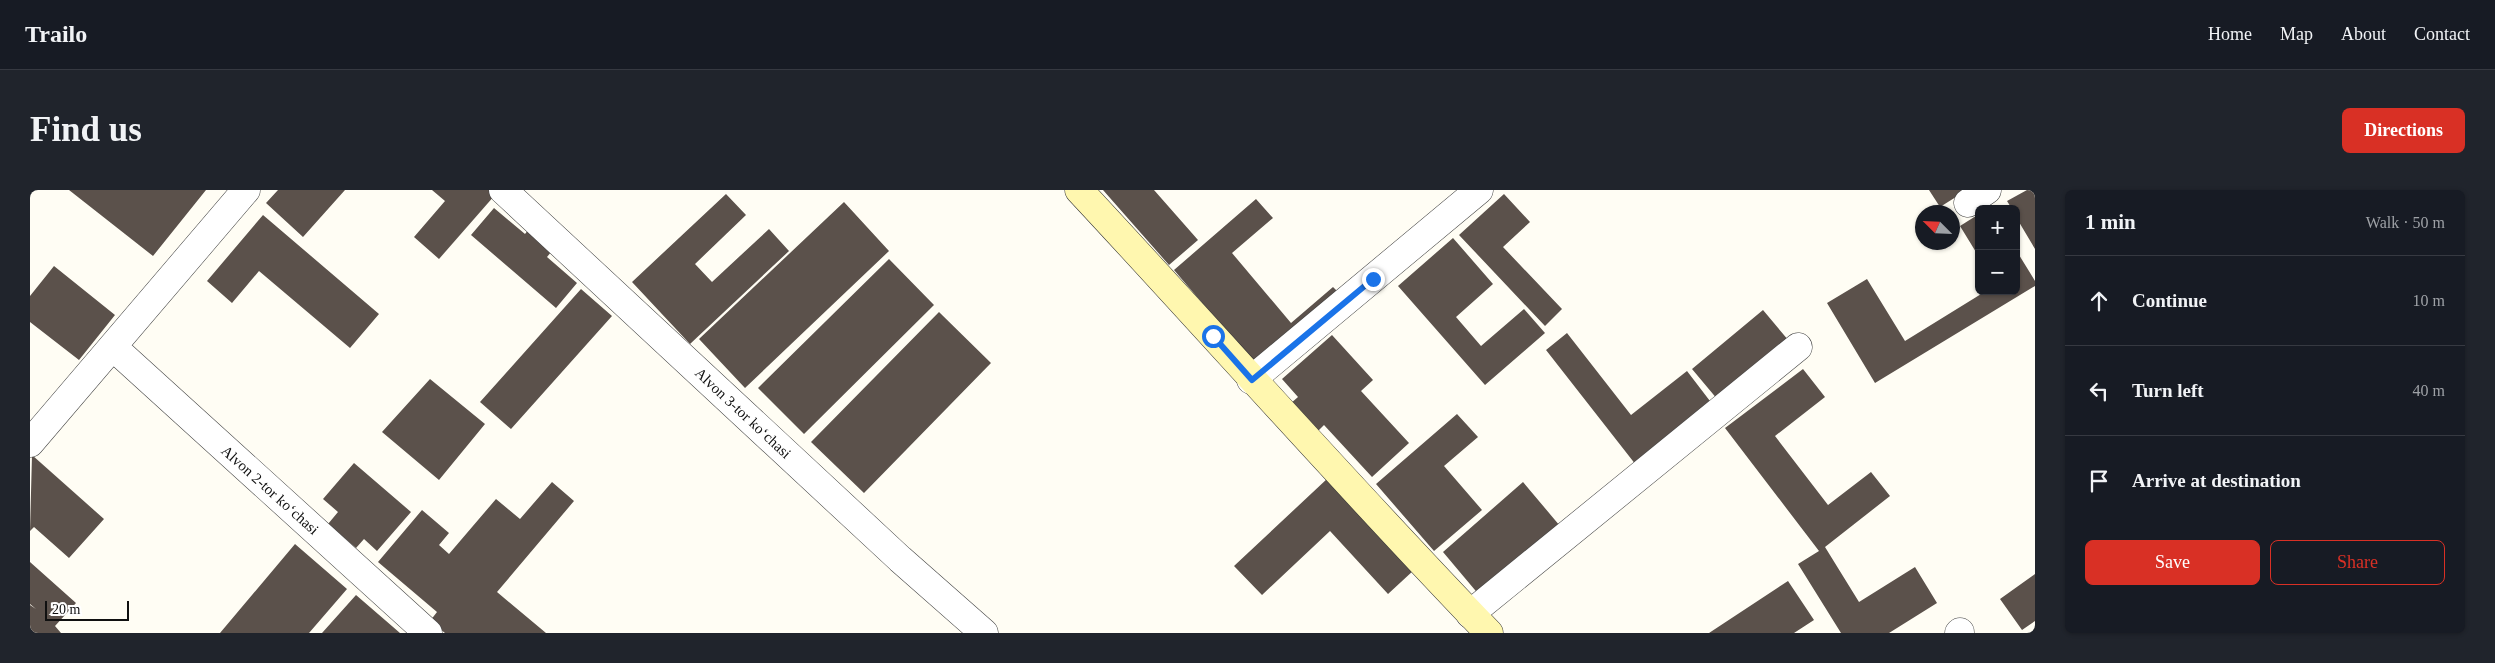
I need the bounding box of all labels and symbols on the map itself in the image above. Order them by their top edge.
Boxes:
north arrow [1915,205,1960,250]
route end [1362,268,1385,291]
route start [1202,325,1225,348]
street label: Alvon 3-tor ko‘chasi [692,365,794,461]
street label: Alvon 2-tor ko‘chasi [218,442,322,538]
scale bar [45,598,129,621]

